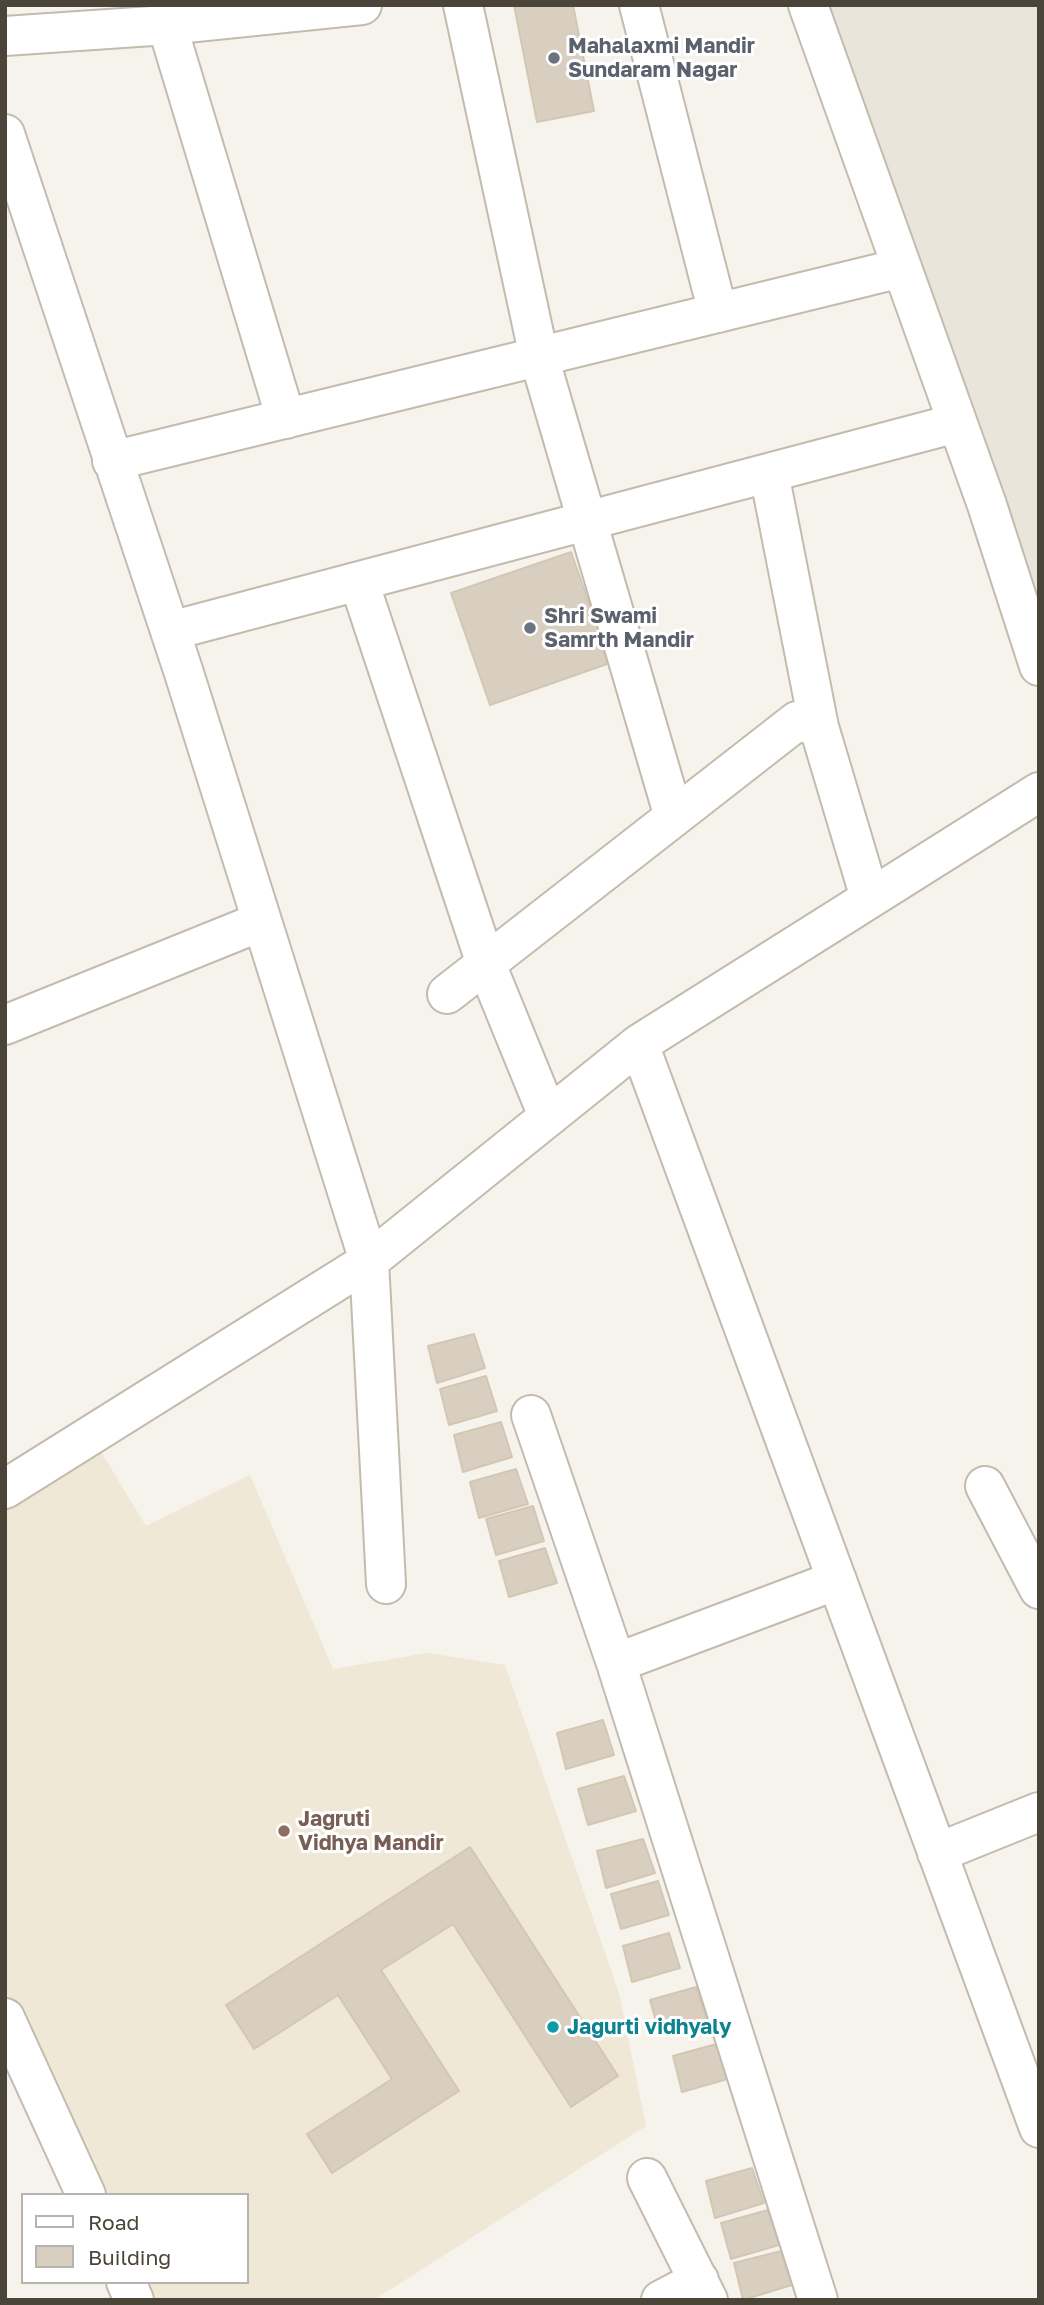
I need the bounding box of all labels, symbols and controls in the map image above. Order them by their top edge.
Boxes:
place label: Mahalaxmi Mandir Sundaram Nagar [568,33,755,83]
marker: Mahalaxmi Mandir Sundaram Nagar [546,50,562,66]
place label: Shri Swami Samrth Mandir [544,603,694,653]
marker: Shri Swami Samrth Mandir [522,620,538,636]
place label: Jagruti Vidhya Mandir [298,1806,444,1856]
marker: Jagruti Vidhya Mandir [276,1823,292,1839]
place label: Jagurti vidhyaly [567,2014,731,2040]
marker: Jagurti vidhyaly [545,2019,561,2035]
legend [21,2193,248,2284]
text: Road [88,2209,139,2235]
text: Building [88,2244,171,2270]

